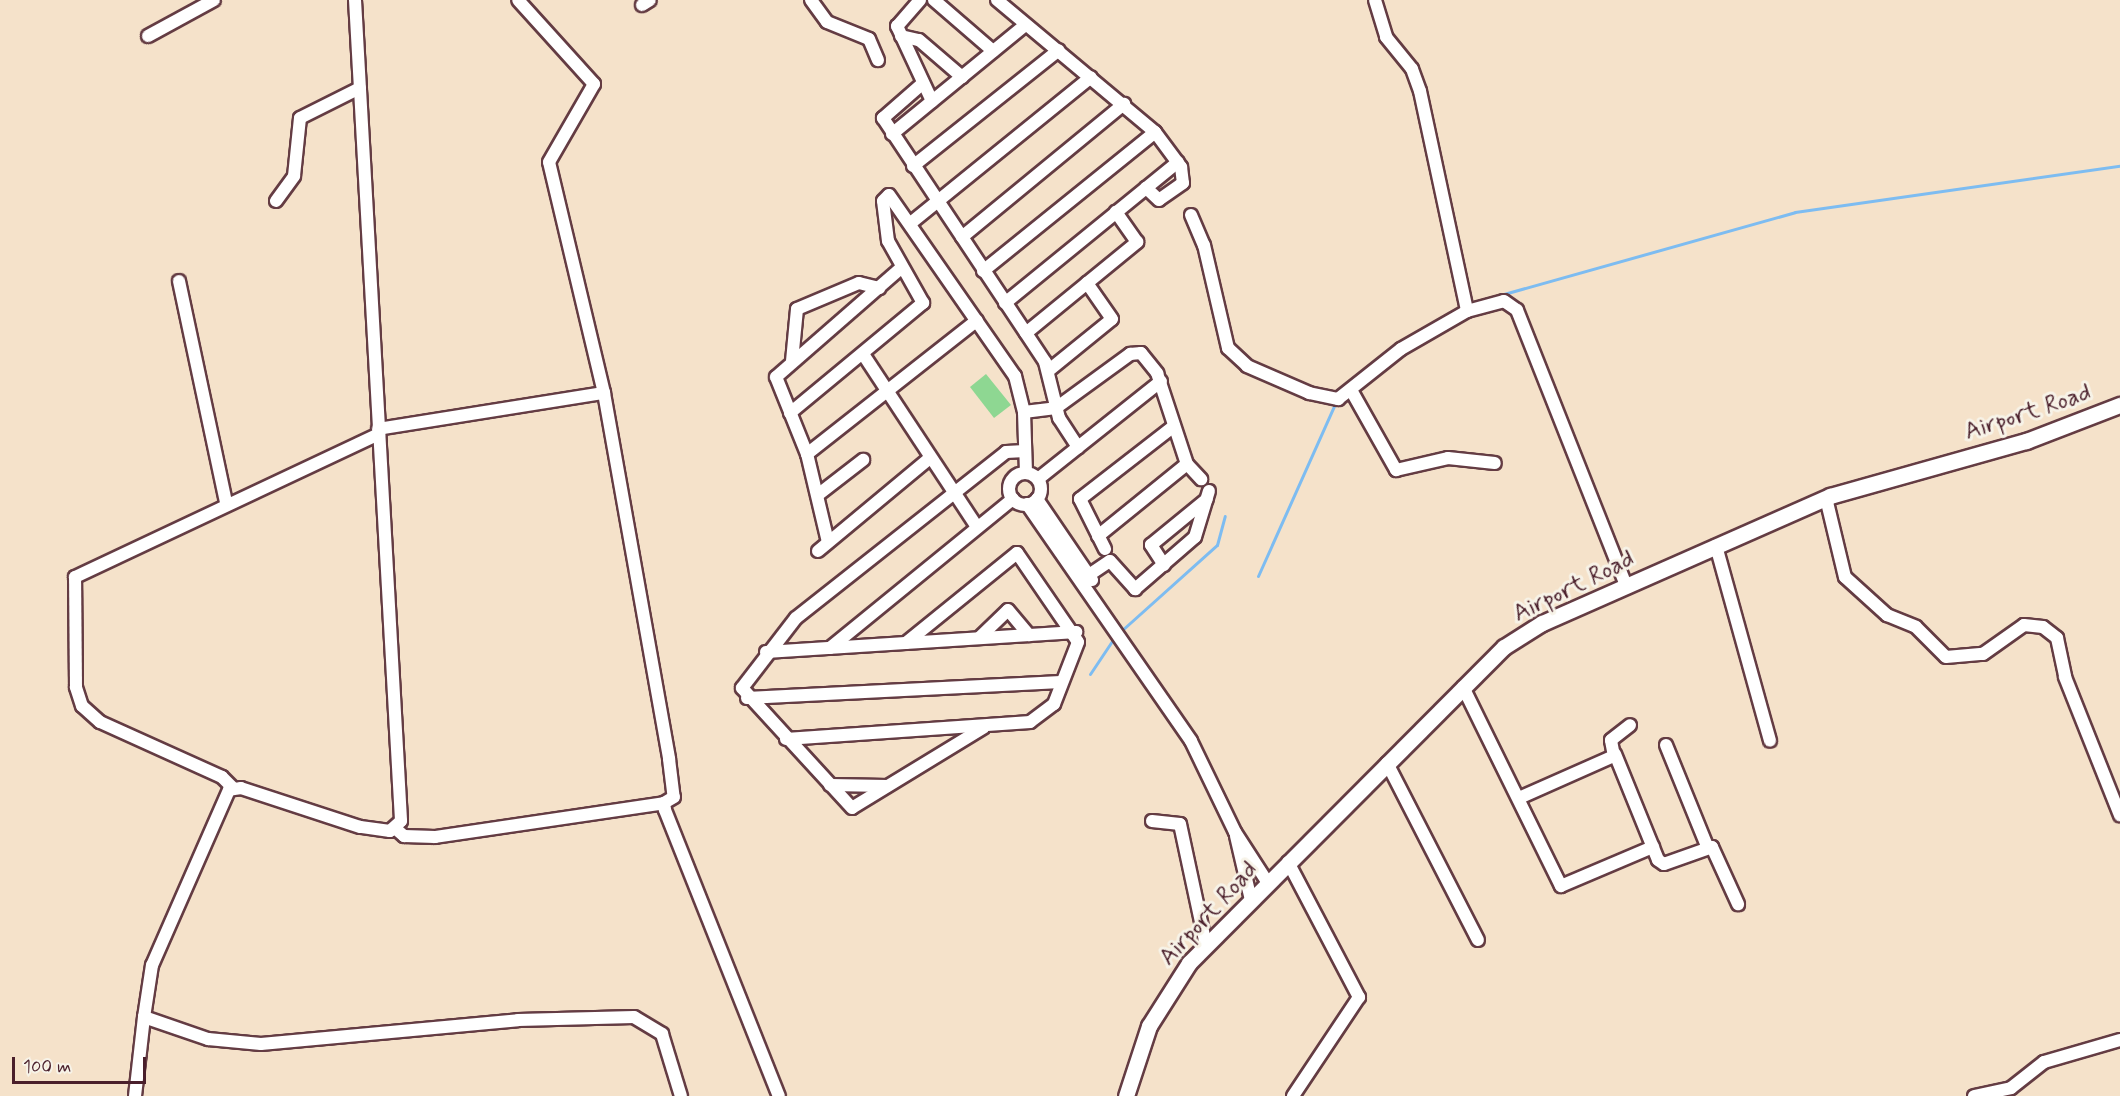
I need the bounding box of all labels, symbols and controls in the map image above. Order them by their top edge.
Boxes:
street label: Airport Road [1961,379,2095,447]
street label: Airport Road [1509,545,1639,629]
street label: Airport Road [1154,856,1264,972]
scale bar [15,1045,148,1083]
text: 100 m [23,1055,71,1079]

